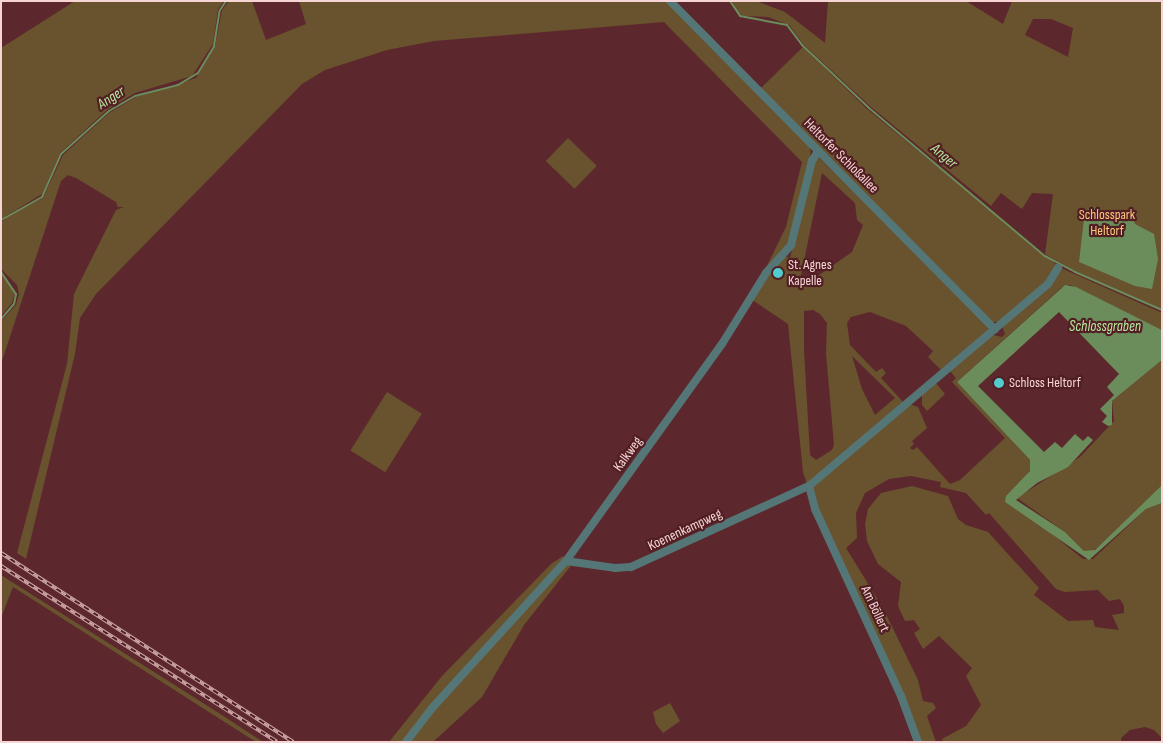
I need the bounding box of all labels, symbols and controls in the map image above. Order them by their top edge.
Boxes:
water label: Anger [94,83,128,113]
street label: Heltorfer Schloßallee [800,115,882,197]
water label: Anger [927,140,961,172]
park label: Schlosspark Heltorf [1079,207,1135,240]
place label: St. Agnes Kapelle [788,257,832,290]
marker: St. Agnes Kapelle [772,267,784,279]
water label: Schlossgraben [1069,318,1141,336]
place label: Schloss Heltorf [1009,375,1081,391]
marker: Schloss Heltorf [993,377,1005,389]
street label: Kalkweg [610,433,646,475]
street label: Koenenkampweg [645,506,725,554]
street label: Am Böllert [857,583,893,635]

